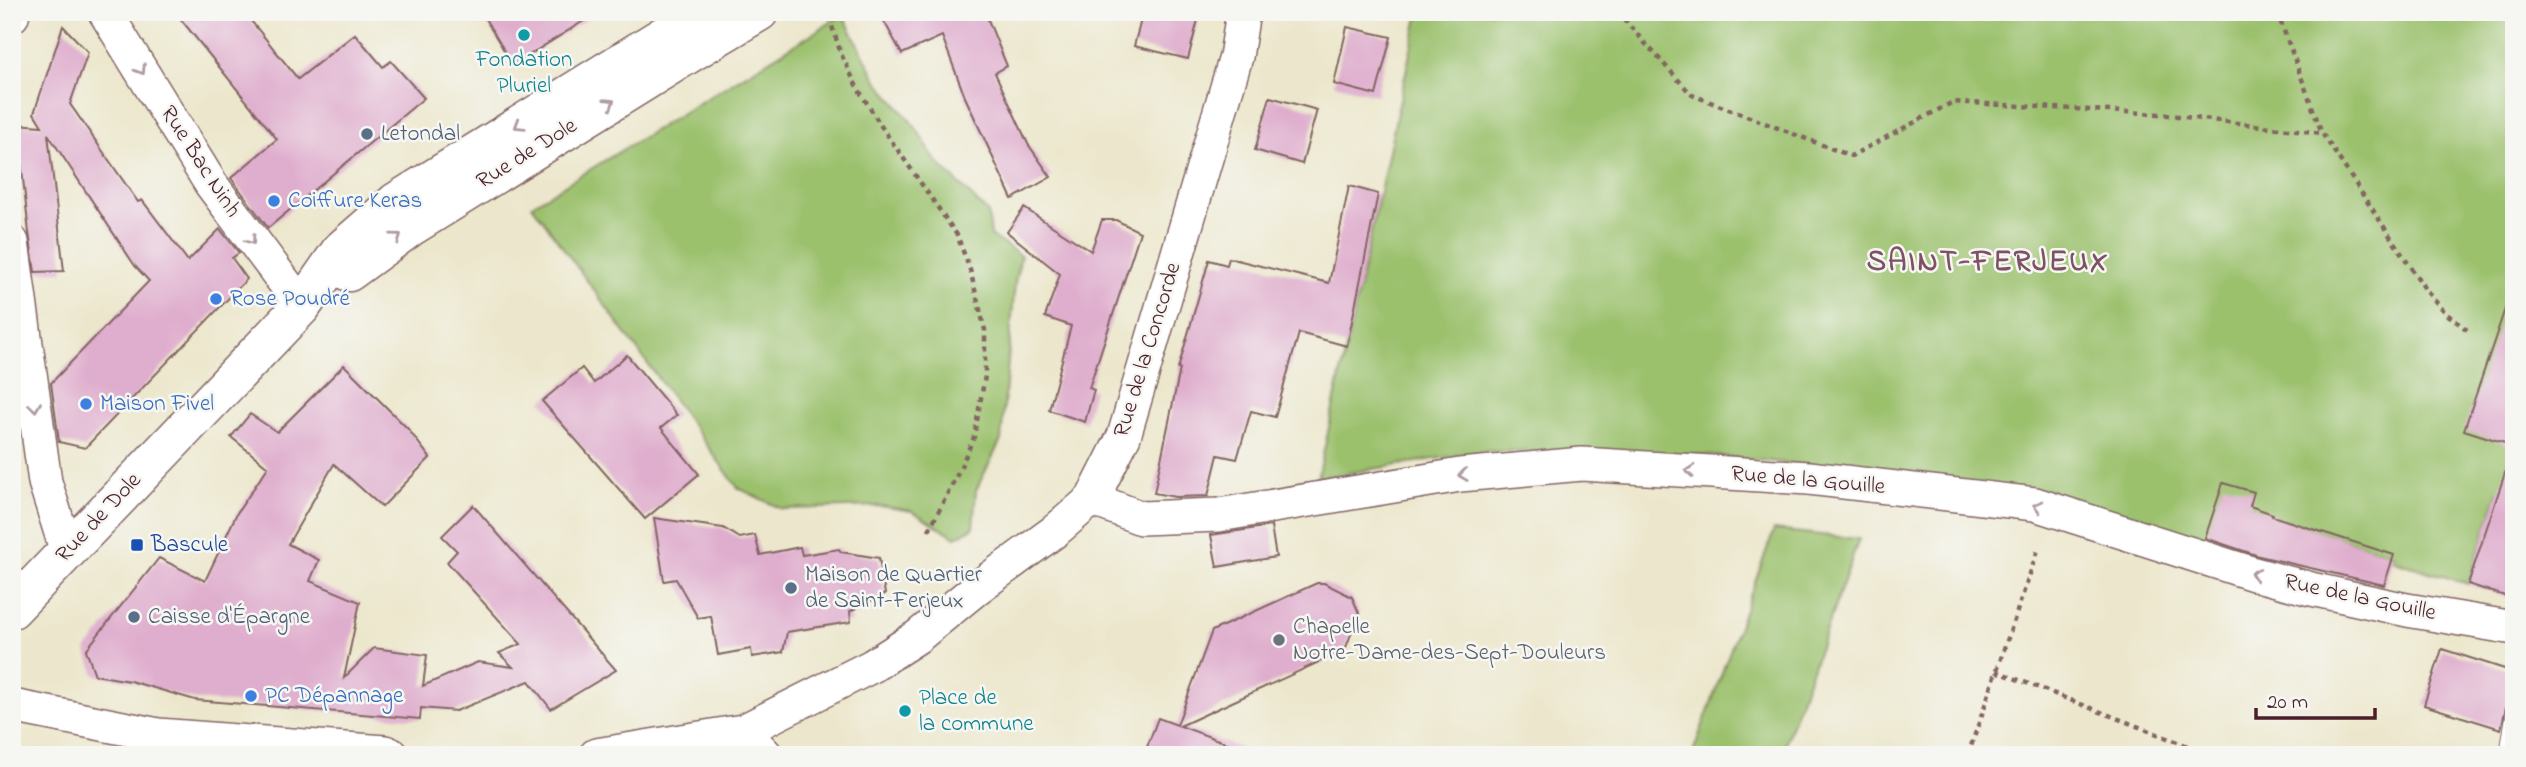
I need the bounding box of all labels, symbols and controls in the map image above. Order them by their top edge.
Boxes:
marker: Fondation Pluriel [516,27,532,43]
place label: Fondation Pluriel [475,44,572,103]
one-way arrow [133,63,146,76]
one-way arrow [602,98,615,111]
street label: Rue Bac Ninh [151,99,249,225]
street label: Rue de Dole [470,110,584,198]
one-way arrow [513,117,526,130]
place label: Letondal [381,118,460,151]
marker: Letondal [359,126,375,142]
place label: Coiffure Keras [288,185,422,218]
marker: Coiffure Keras [266,193,282,209]
one-way arrow [243,232,256,244]
one-way arrow [389,233,402,245]
district label: SAINT-FERJEUX [1867,241,2109,285]
street label: Rue de la Concorde [1106,258,1190,442]
place label: Rose Poudré [230,283,350,316]
marker: Rose Poudré [208,291,224,307]
place label: Maison Fivel [100,388,214,421]
marker: Maison Fivel [78,396,94,412]
one-way arrow [27,401,42,413]
street label: Rue de la Gouille [1730,458,1887,504]
one-way arrow [1684,464,1695,479]
street label: Rue de Dole [48,465,150,571]
one-way arrow [1458,468,1469,483]
one-way arrow [2032,500,2044,514]
place label: Bascule [150,529,229,562]
marker: Bascule [129,537,145,553]
place label: Maison de Quartier de Saint-Ferjeux [805,559,983,618]
street label: Rue de la Gouille [2281,566,2440,630]
one-way arrow [2249,568,2261,582]
marker: Maison de Quartier de Saint-Ferjeux [783,580,799,596]
place label: Caisse d'Épargne [148,601,311,635]
marker: Caisse d'Épargne [126,609,142,625]
place label: Chapelle Notre-Dame-des-Sept-Douleurs [1293,611,1606,670]
marker: Chapelle Notre-Dame-des-Sept-Douleurs [1271,632,1287,648]
scale bar [2256,676,2376,720]
place label: PC Dépannage [265,680,404,714]
place label: Place de la commune [919,682,1034,741]
marker: PC Dépannage [243,688,259,704]
text: 20 m [2267,688,2308,718]
marker: Place de la commune [897,703,913,719]

